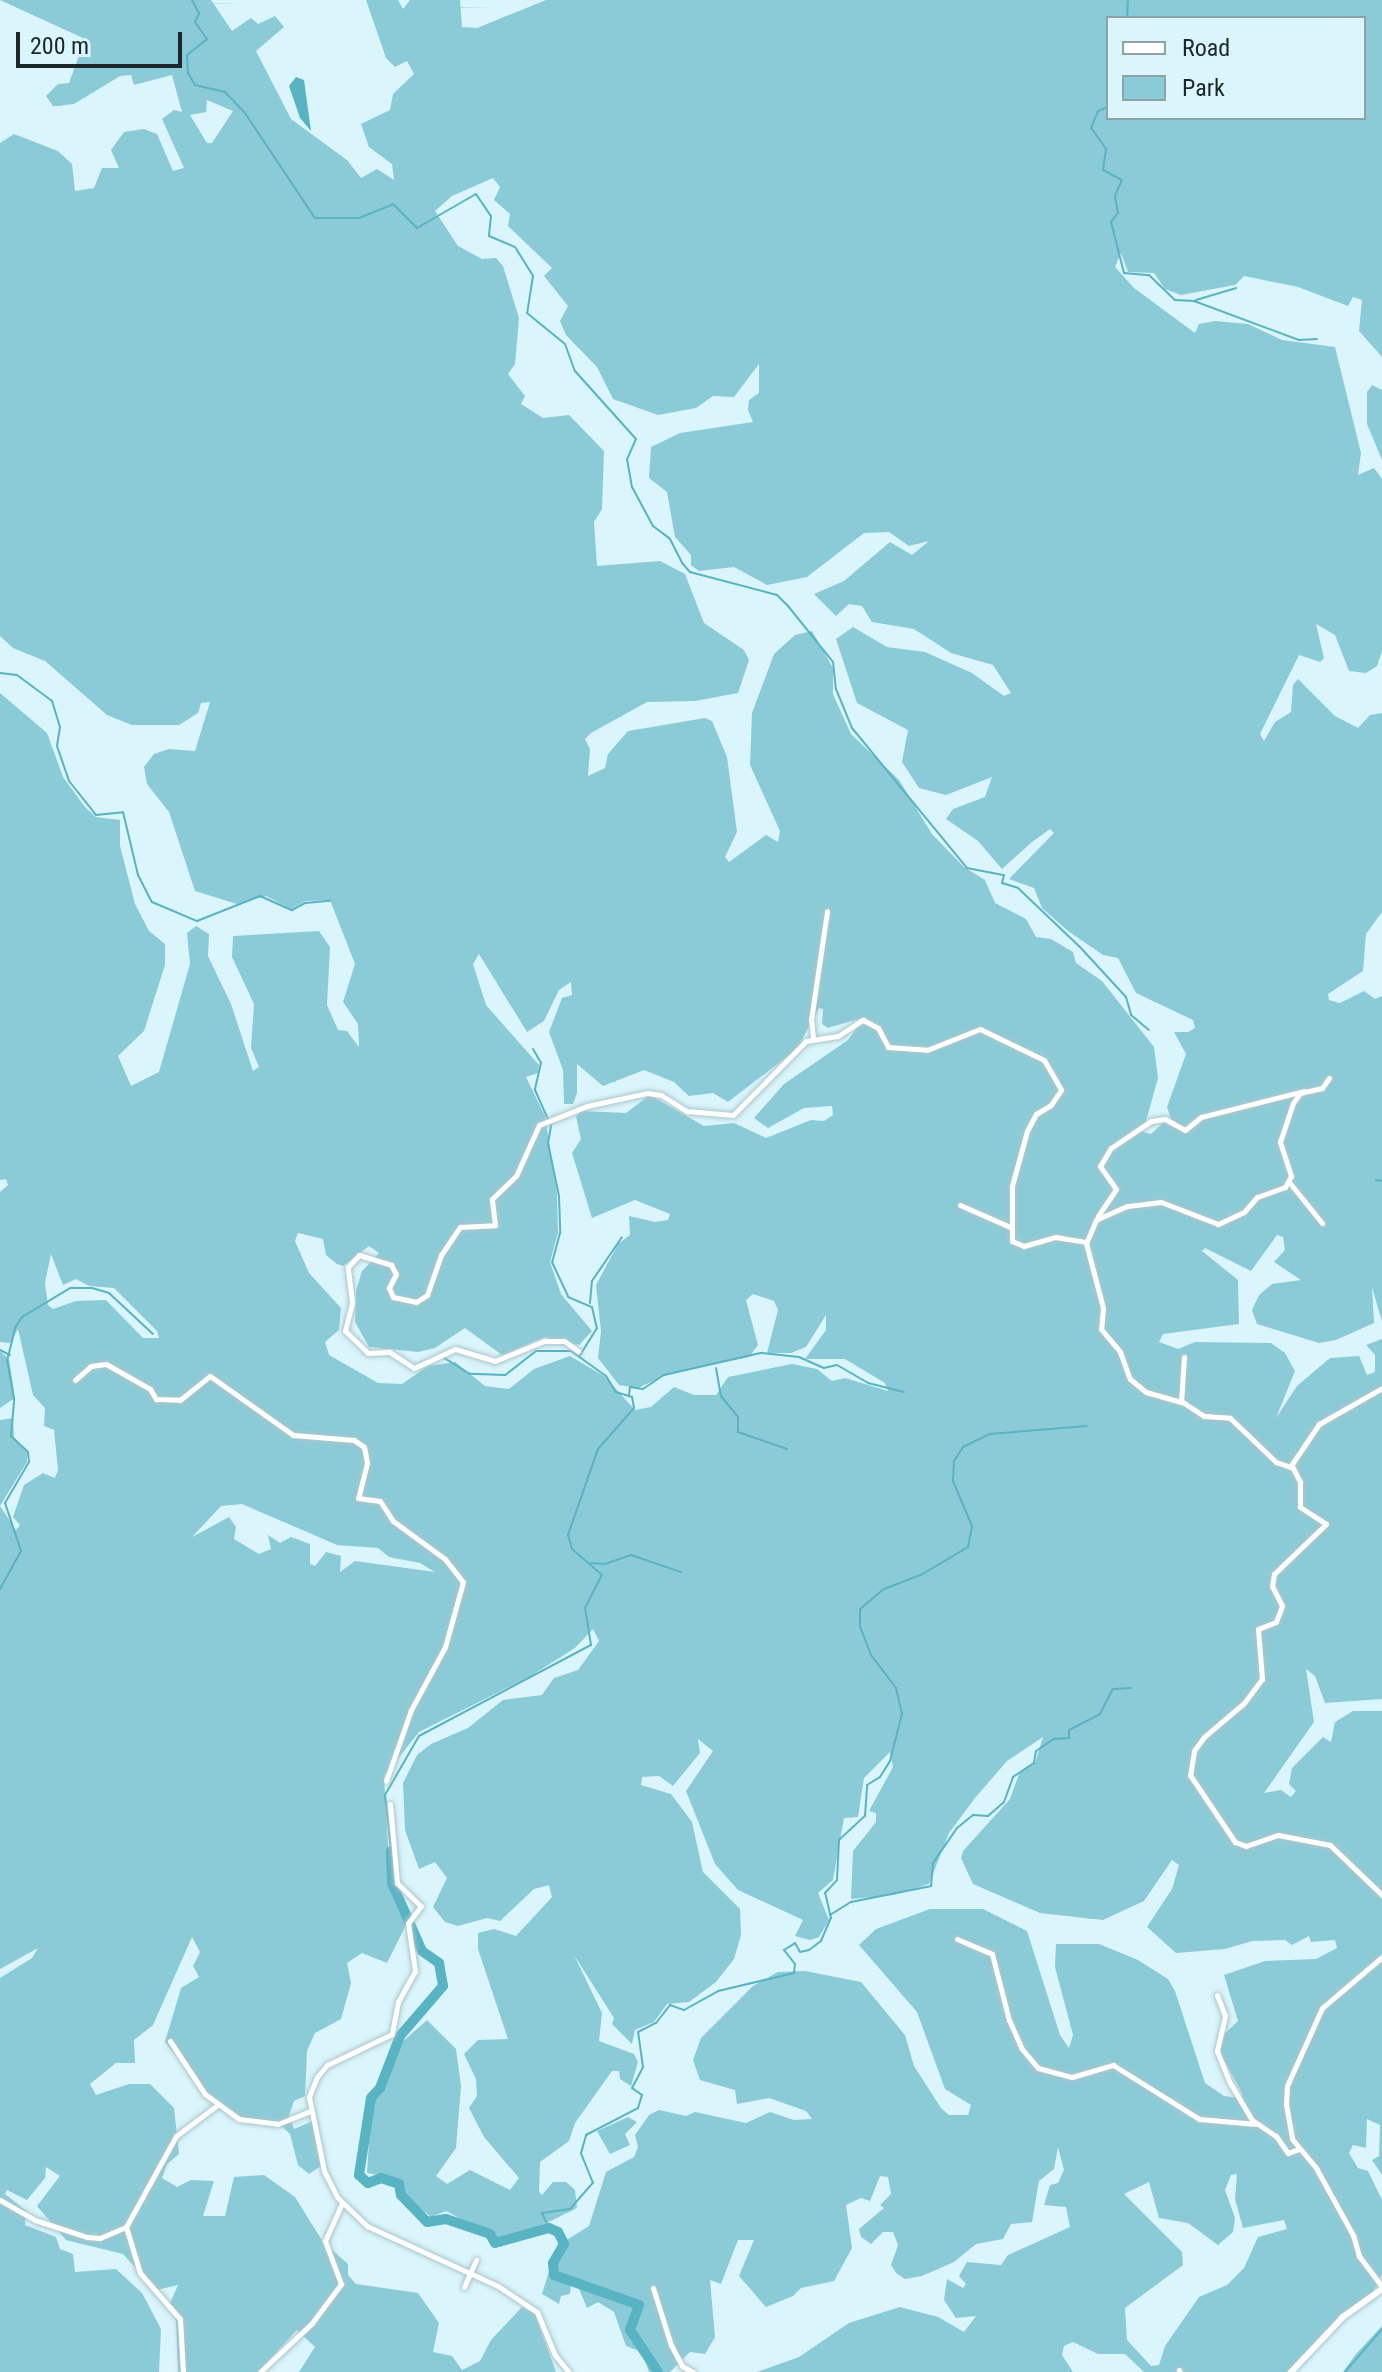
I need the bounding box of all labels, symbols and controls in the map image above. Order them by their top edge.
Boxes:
scale bar [20,16,186,66]
legend [1106,16,1366,120]
text: 200 m [30,32,89,60]
text: Road [1182,34,1230,62]
text: Park [1182,74,1225,102]

